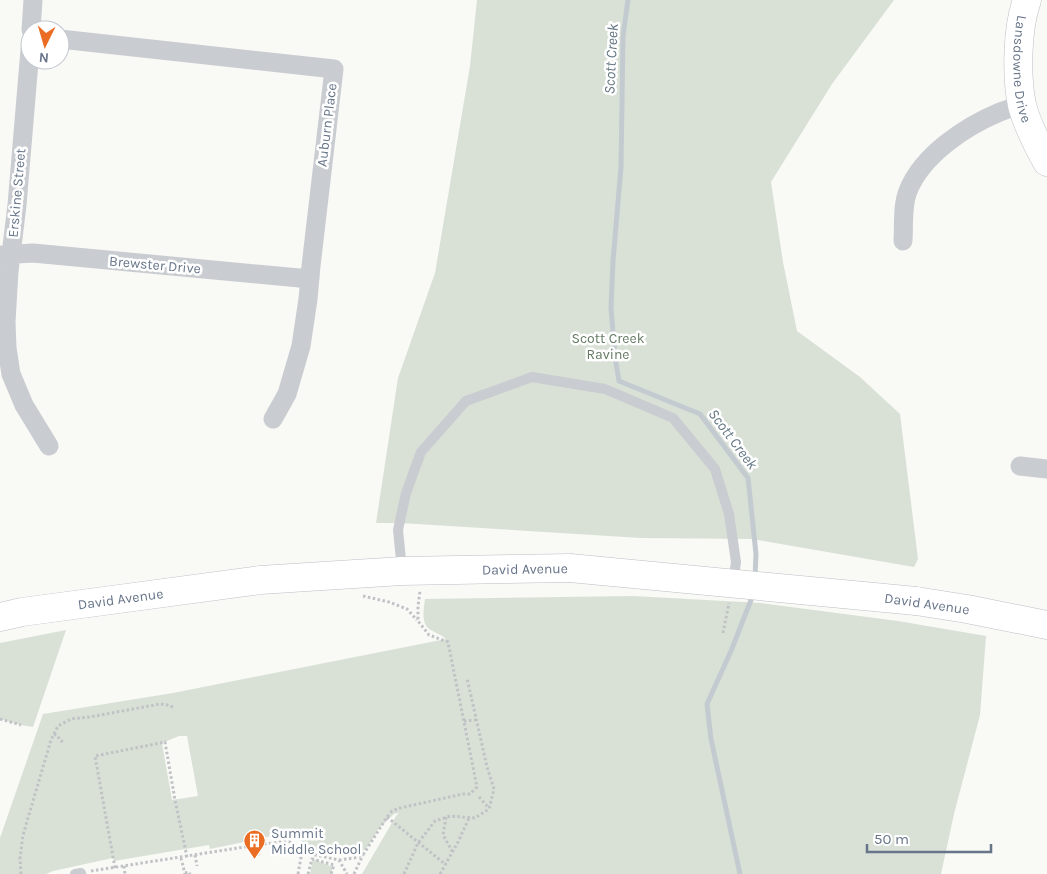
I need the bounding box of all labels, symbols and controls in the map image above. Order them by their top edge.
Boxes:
street label: Lansdowne Drive [1010,14,1035,125]
north arrow [20,20,70,70]
water label: Scott Creek [600,23,622,95]
text: N [38,49,50,66]
street label: Auburn Place [313,82,341,168]
street label: Erskine Street [5,148,29,238]
street label: Brewster Drive [108,253,202,277]
park label: Scott Creek Ravine [571,330,645,363]
water label: Scott Creek [705,405,762,473]
street label: David Avenue [482,560,568,578]
street label: David Avenue [77,585,164,613]
street label: David Avenue [883,590,971,618]
scale bar [867,822,991,854]
place label: Summit Middle School [271,825,361,858]
building icon: Summit Middle School [243,829,267,860]
text: 50 m [874,830,909,848]

